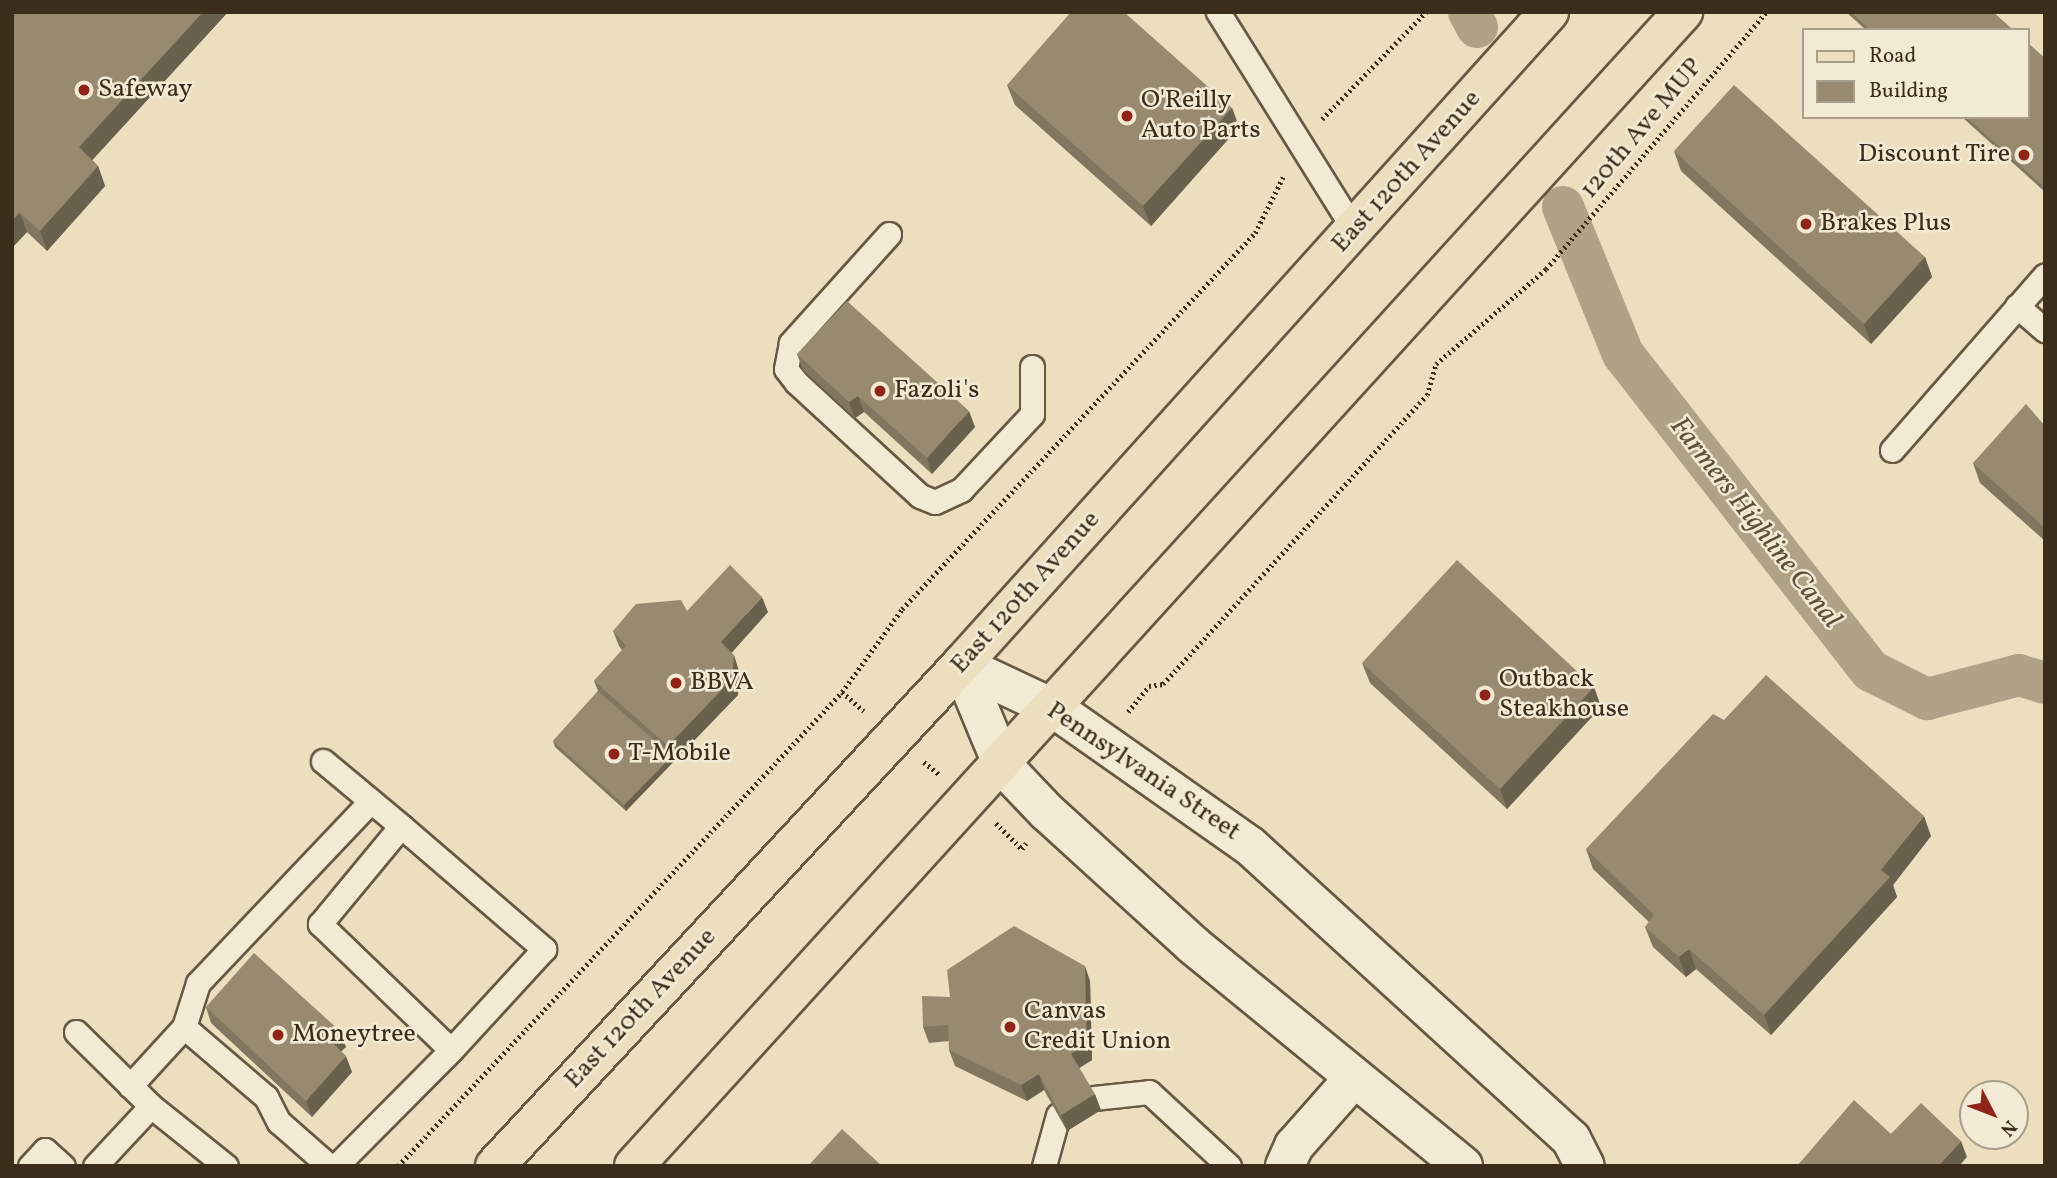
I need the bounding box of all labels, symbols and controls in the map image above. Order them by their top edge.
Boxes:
legend [1801,28,2029,119]
text: Road [1869,42,1916,71]
street label: 120th Ave MUP [1574,52,1710,206]
place label: Safeway [98,74,193,106]
text: Building [1869,77,1948,106]
marker: Safeway [76,82,92,98]
street label: East 120th Avenue [1326,84,1488,260]
place label: O'Reilly Auto Parts [1141,85,1261,146]
marker: O'Reilly Auto Parts [1119,108,1135,124]
place label: Discount Tire [1857,139,2010,171]
marker: Discount Tire [2016,147,2032,163]
place label: Brakes Plus [1820,208,1951,240]
marker: Brakes Plus [1798,216,1814,232]
place label: Fazoli's [894,375,979,407]
marker: Fazoli's [872,383,888,399]
water label: Farmers Highline Canal [1662,411,1848,635]
street label: East 120th Avenue [945,505,1107,681]
place label: Outback Steakhouse [1499,664,1629,726]
place label: BBVA [690,667,754,699]
marker: BBVA [668,675,684,691]
marker: Outback Steakhouse [1477,687,1493,703]
street label: Pennsylvania Street [1040,696,1246,848]
place label: T-Mobile [628,738,731,770]
marker: T-Mobile [606,746,622,762]
street label: East 120th Avenue [559,922,723,1096]
place label: Canvas Credit Union [1024,996,1171,1058]
place label: Moneytree [292,1019,416,1051]
marker: Canvas Credit Union [1002,1019,1018,1035]
marker: Moneytree [270,1027,286,1043]
north arrow [1959,1080,2029,1150]
text: N [1994,1114,2022,1142]

